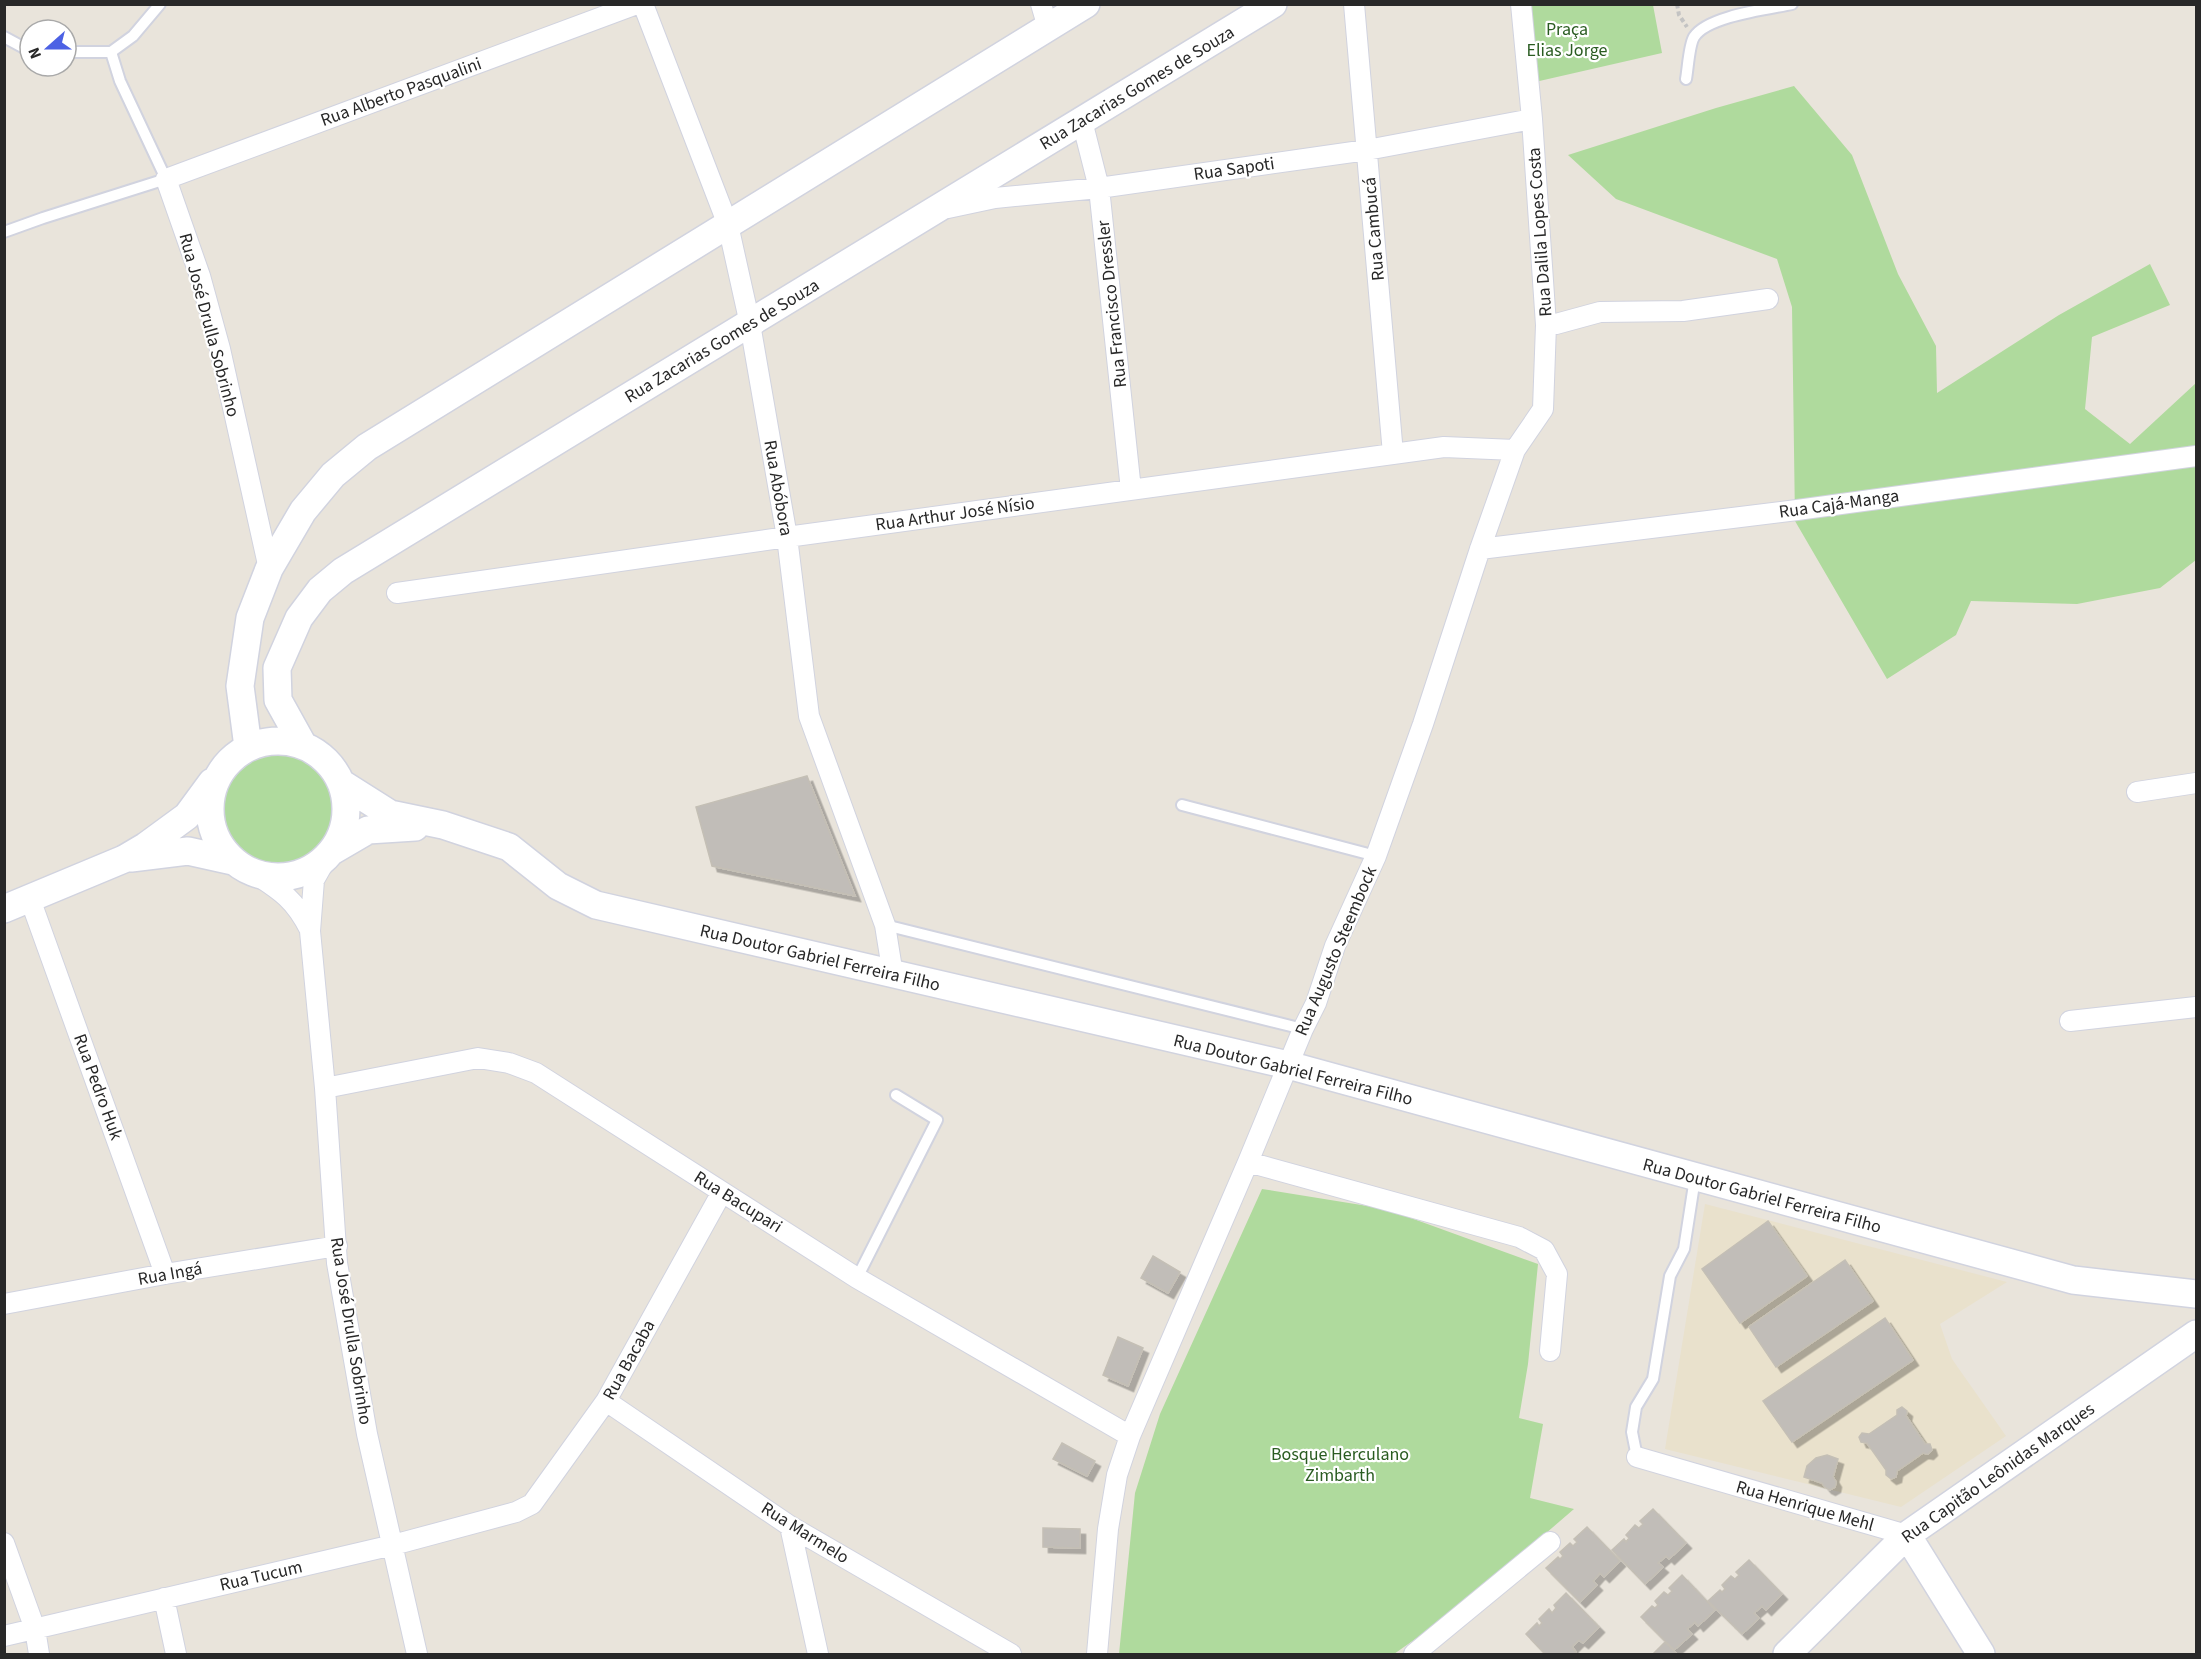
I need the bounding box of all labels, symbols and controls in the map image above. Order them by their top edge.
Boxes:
park label: Praça Elias Jorge [1527,17,1608,63]
north arrow [18,18,78,78]
street label: Rua Zacarias Gomes de Souza [1035,20,1239,156]
text: N [23,44,47,62]
street label: Rua Alberto Pasqualini [317,51,485,133]
street label: Rua Dalila Lopes Costa [1522,147,1558,317]
street label: Rua Sapoti [1192,151,1276,187]
street label: Rua Cambucá [1357,176,1391,282]
street label: Rua Francisco Dressler [1091,218,1133,389]
street label: Rua José Drulla Sobrinho [172,230,246,420]
street label: Rua Zacarias Gomes de Souza [620,273,824,409]
street label: Rua Abóbora [757,438,799,538]
street label: Rua Cajá-Manga [1777,483,1901,525]
street label: Rua Arthur José Nísio [874,490,1036,538]
street label: Rua Augusto Steembock [1289,862,1383,1040]
street label: Rua Doutor Gabriel Ferreira Filho [697,918,943,998]
street label: Rua Doutor Gabriel Ferreira Filho [1171,1028,1415,1112]
street label: Rua Pedro Huk [67,1030,129,1144]
street label: Rua Doutor Gabriel Ferreira Filho [1640,1152,1884,1240]
street label: Rua Bacupari [689,1165,787,1239]
street label: Rua José Drulla Sobrinho [324,1235,378,1427]
street label: Rua Ingá [136,1256,204,1292]
street label: Rua Bacaba [597,1315,661,1405]
street label: Rua Capitão Leônidas Marques [1896,1397,2100,1549]
park label: Bosque Herculano Zimbarth [1271,1442,1409,1488]
street label: Rua Henrique Mehl [1733,1474,1877,1538]
street label: Rua Marmelo [756,1496,854,1570]
street label: Rua Tucum [217,1554,305,1598]

